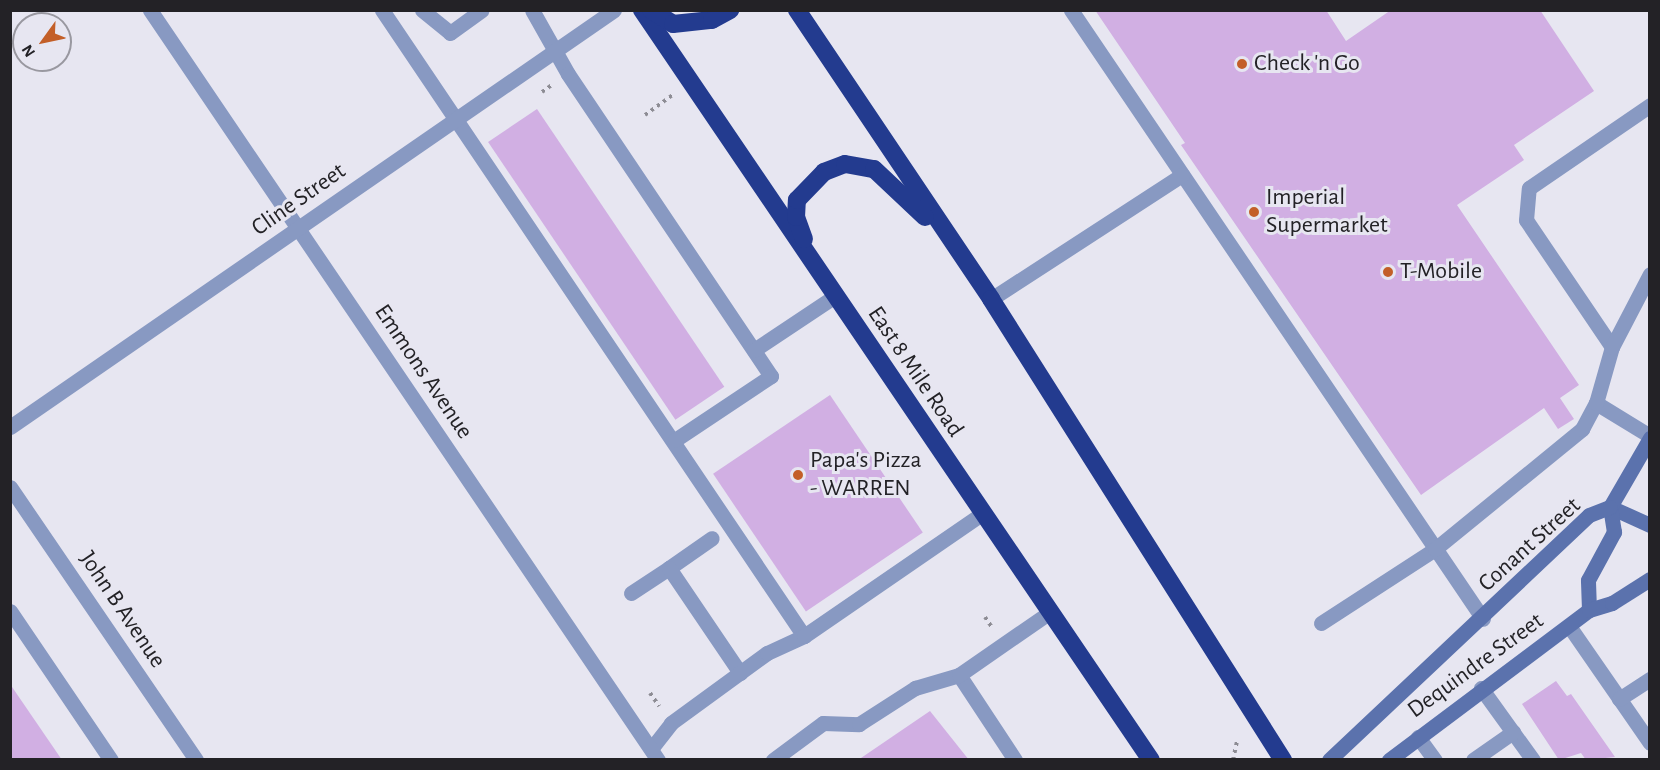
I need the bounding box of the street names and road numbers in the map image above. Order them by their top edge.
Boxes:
street label: Cline Street [246,157,352,243]
street label: Emmons Avenue [367,299,479,445]
street label: East 8 Mile Road [861,301,969,443]
street label: Conant Street [1473,492,1587,598]
street label: John B Avenue [73,546,171,674]
street label: Dequindre Street [1402,607,1550,725]

